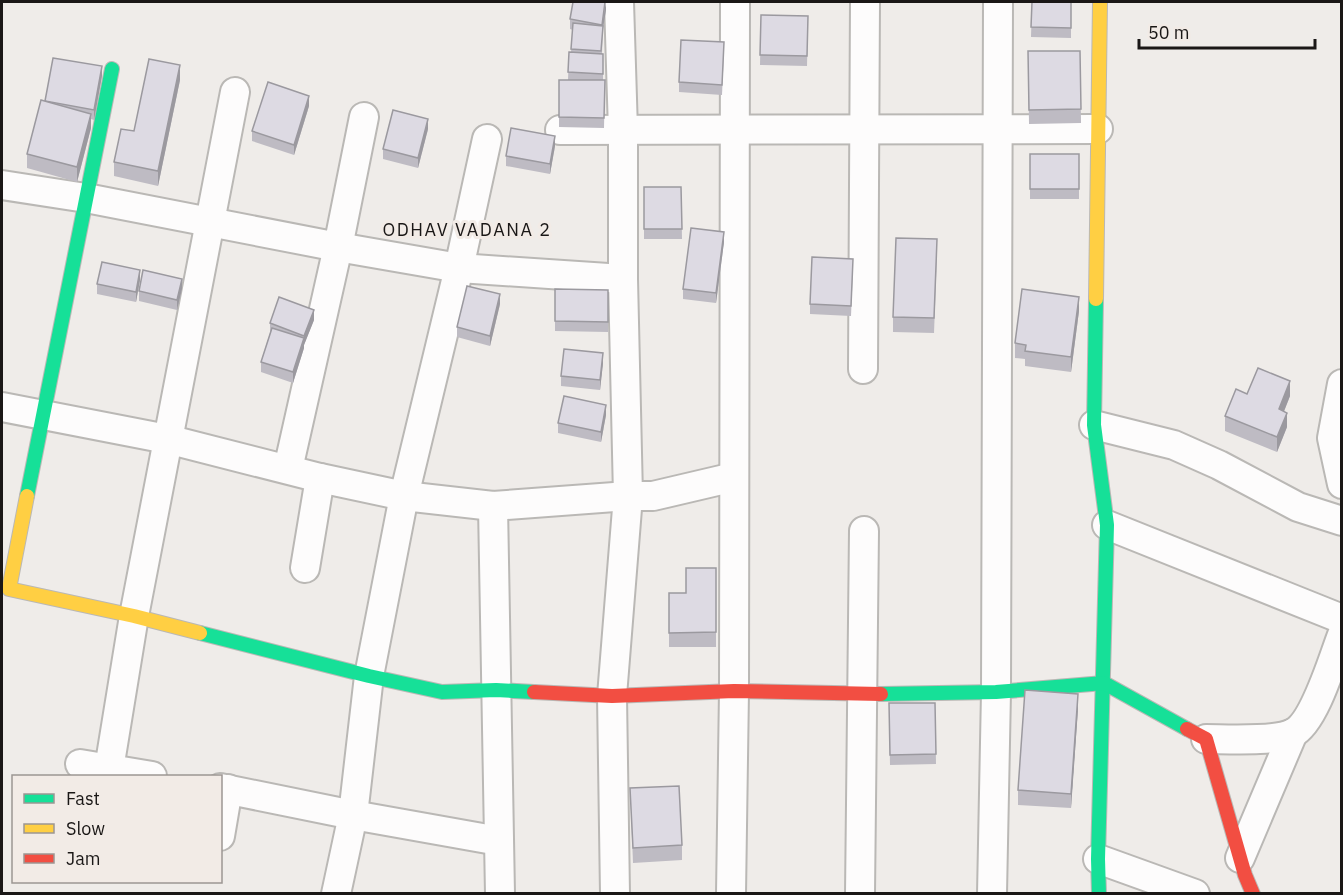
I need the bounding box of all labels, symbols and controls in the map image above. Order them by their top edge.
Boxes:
scale bar [1139,12,1314,50]
text: 50 m [1148,21,1190,44]
district label: ODHAV VADANA 2 [382,218,552,241]
legend [12,775,222,883]
text: Fast [66,787,100,810]
text: Slow [66,817,105,840]
text: Jam [66,847,101,870]

